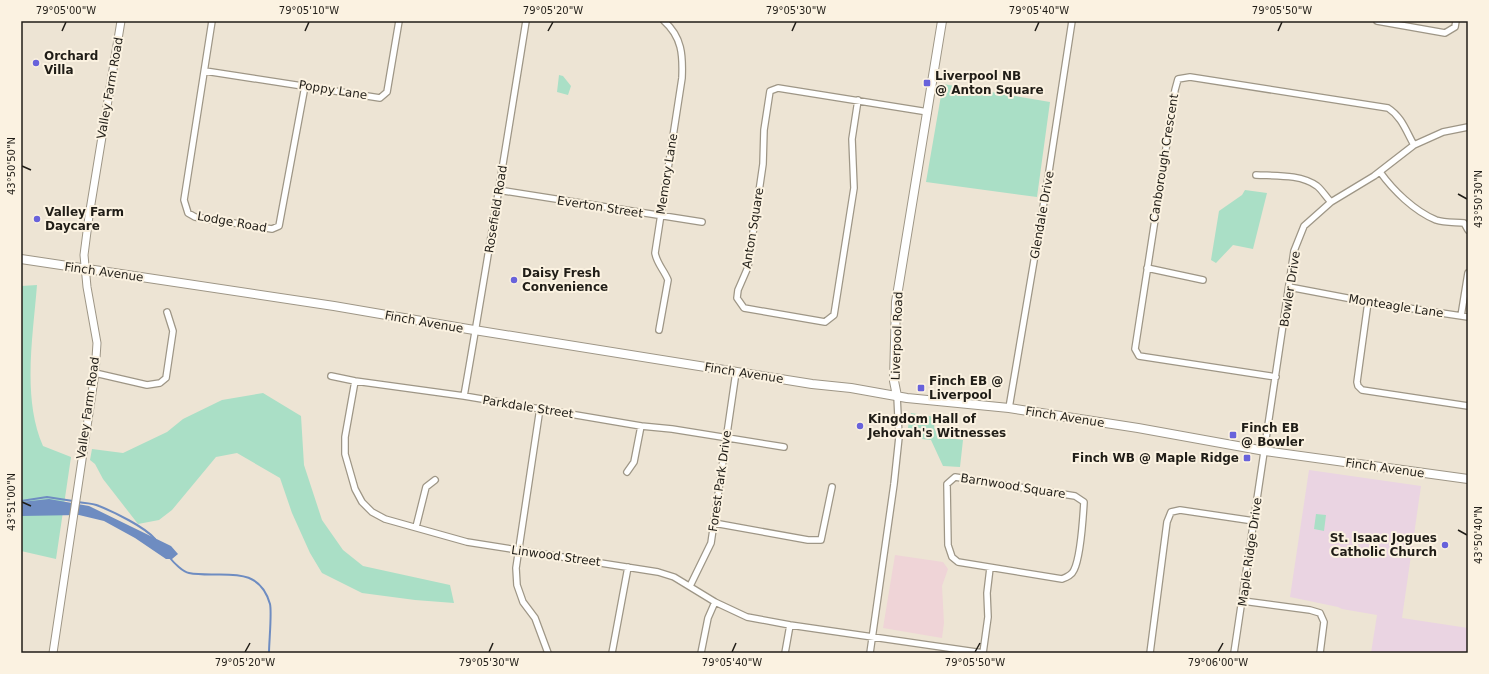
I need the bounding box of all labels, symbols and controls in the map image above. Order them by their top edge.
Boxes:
text: 79°05'00"W [36,5,96,16]
text: 79°05'10"W [279,5,339,16]
text: 79°05'20"W [523,5,583,16]
text: 79°05'30"W [766,5,826,16]
text: 79°05'40"W [1009,5,1069,16]
text: 79°05'50"W [1252,5,1312,16]
street label: Valley Farm Road [94,36,126,140]
place label: Orchard Villa [44,49,98,77]
marker: Orchard Villa [31,58,41,68]
place label: Liverpool NB @ Anton Square [935,69,1044,97]
street label: Poppy Lane [298,78,368,102]
marker: Liverpool NB @ Anton Square [922,78,932,88]
street label: Canborough Crescent [1147,92,1181,223]
street label: Memory Lane [654,133,680,215]
text: 43°50'50"N [6,137,17,195]
street label: Rosefield Road [482,164,510,254]
street label: Glendale Drive [1027,170,1057,260]
text: 43°50'30"N [1473,170,1484,228]
street label: Anton Square [740,187,766,269]
street label: Everton Street [556,193,644,221]
place label: Valley Farm Daycare [45,205,124,233]
street label: Lodge Road [196,209,268,235]
marker: Valley Farm Daycare [32,214,42,224]
street label: Bowler Drive [1277,250,1303,328]
street label: Finch Avenue [64,260,144,284]
place label: Daisy Fresh Convenience [522,266,608,294]
marker: Daisy Fresh Convenience [509,275,519,285]
street label: Liverpool Road [888,291,906,381]
street label: Monteagle Lane [1348,292,1444,320]
street label: Finch Avenue [384,308,464,336]
street label: Valley Farm Road [74,356,102,460]
street label: Finch Avenue [704,360,784,386]
place label: Finch EB @ Liverpool [929,374,1003,402]
marker: Finch EB @ Liverpool [916,383,926,393]
street label: Parkdale Street [482,393,575,421]
street label: Finch Avenue [1025,404,1105,430]
place label: Kingdom Hall of Jehovah's Witnesses [867,412,1006,440]
marker: Kingdom Hall of Jehovah's Witnesses [855,421,865,431]
place label: Finch EB @ Bowler [1241,421,1304,449]
street label: Forest Park Drive [706,429,734,533]
marker: Finch EB @ Bowler [1228,430,1238,440]
place label: Finch WB @ Maple Ridge [1072,451,1239,465]
marker: Finch WB @ Maple Ridge [1242,453,1252,463]
street label: Finch Avenue [1345,456,1425,480]
street label: Barnwood Square [960,471,1066,501]
text: 43°51'00"N [6,473,17,531]
street label: Maple Ridge Drive [1235,497,1265,607]
text: 43°50'40"N [1473,506,1484,564]
place label: St. Isaac Jogues Catholic Church [1330,531,1437,559]
marker: St. Isaac Jogues Catholic Church [1440,540,1450,550]
street label: Linwood Street [510,543,602,569]
text: 79°05'20"W [215,657,275,668]
text: 79°05'30"W [459,657,519,668]
text: 79°05'40"W [702,657,762,668]
text: 79°05'50"W [945,657,1005,668]
text: 79°06'00"W [1188,657,1248,668]

